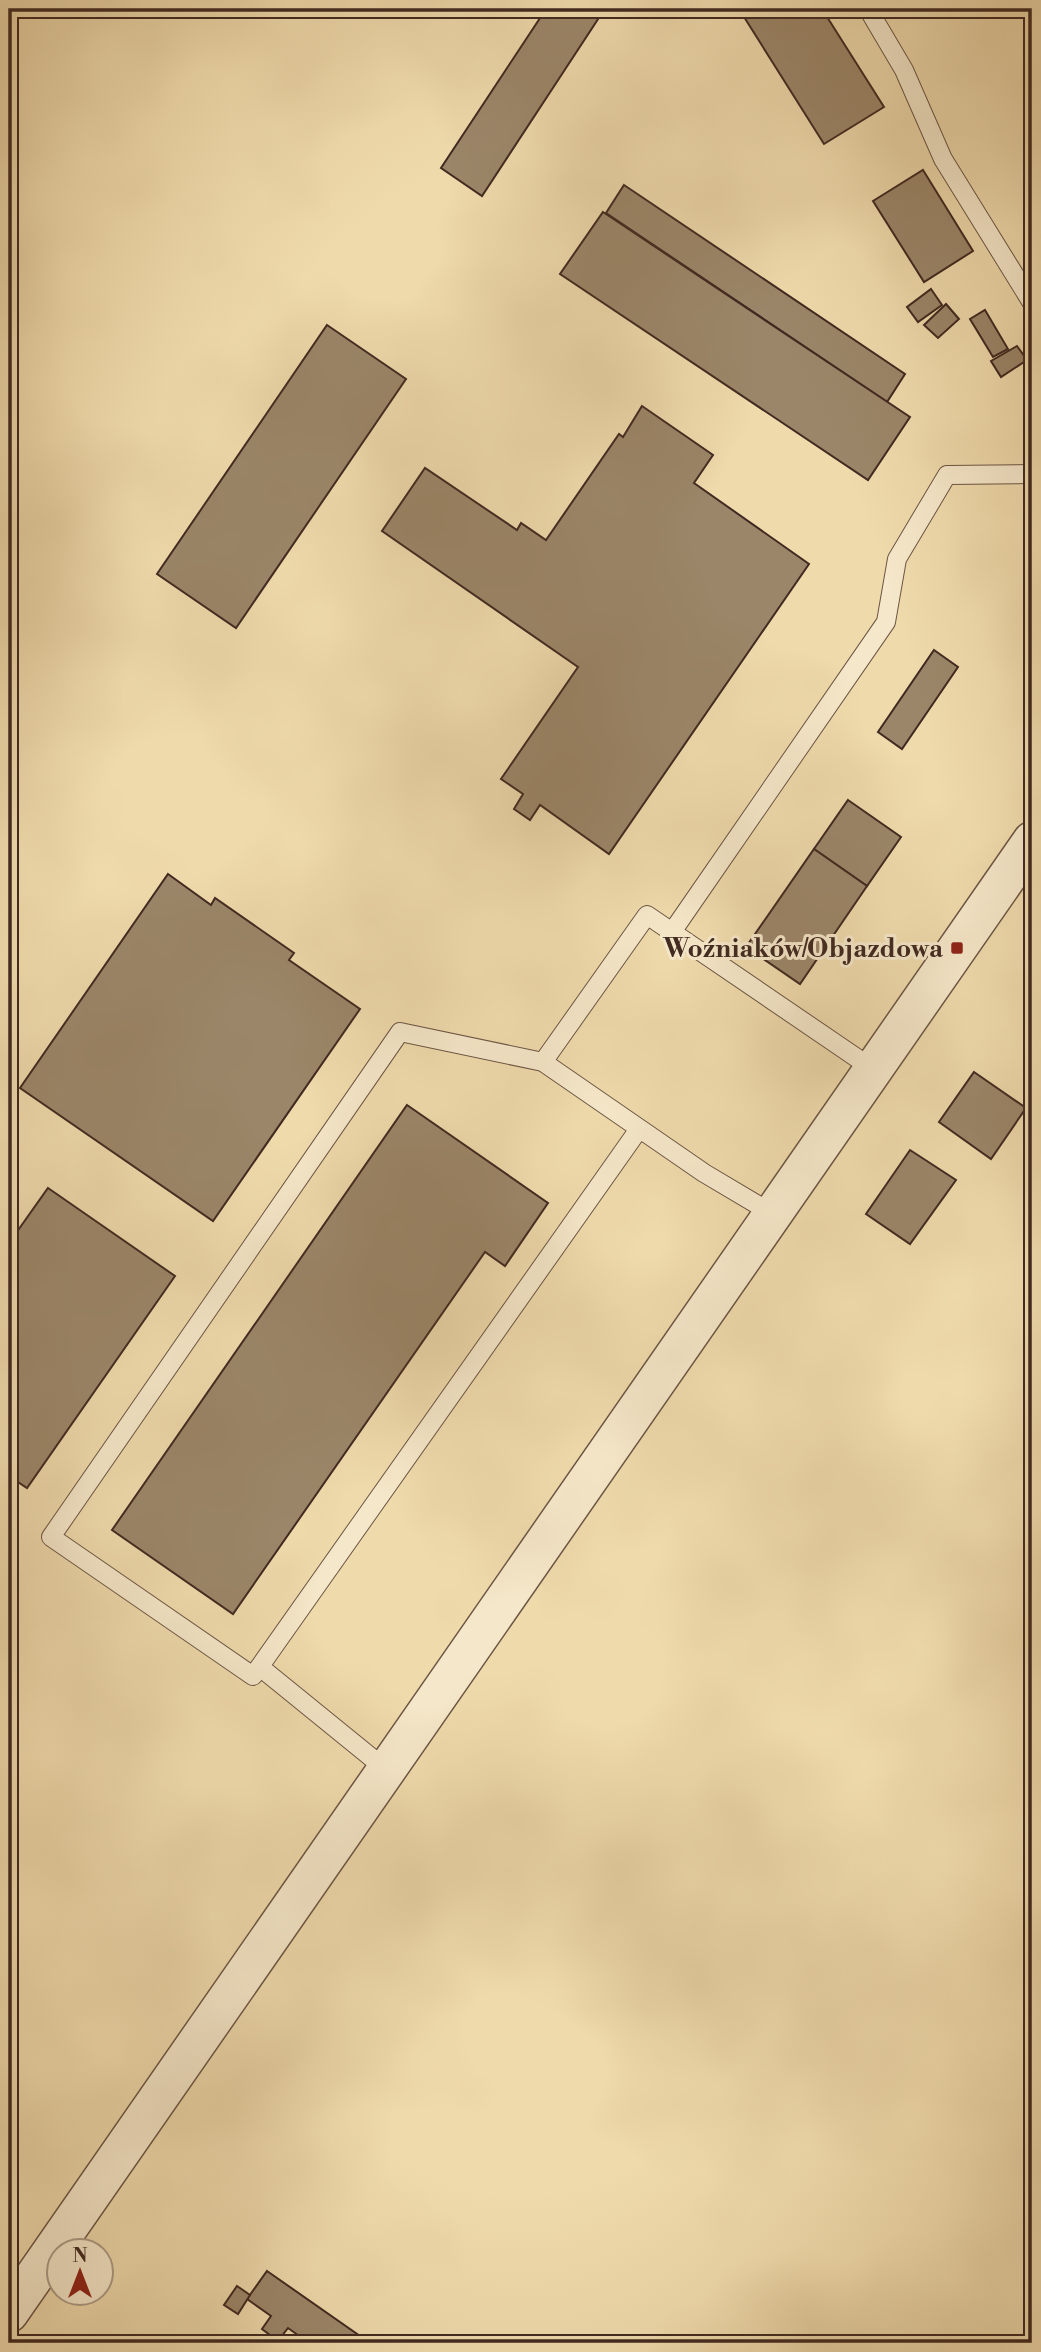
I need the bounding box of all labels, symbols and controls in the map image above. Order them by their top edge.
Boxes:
place label: Woźniaków/Objazdowa [662,933,944,965]
marker: Woźniaków/Objazdowa [949,940,965,956]
north arrow [46,2236,116,2306]
text: N [72,2244,88,2268]

